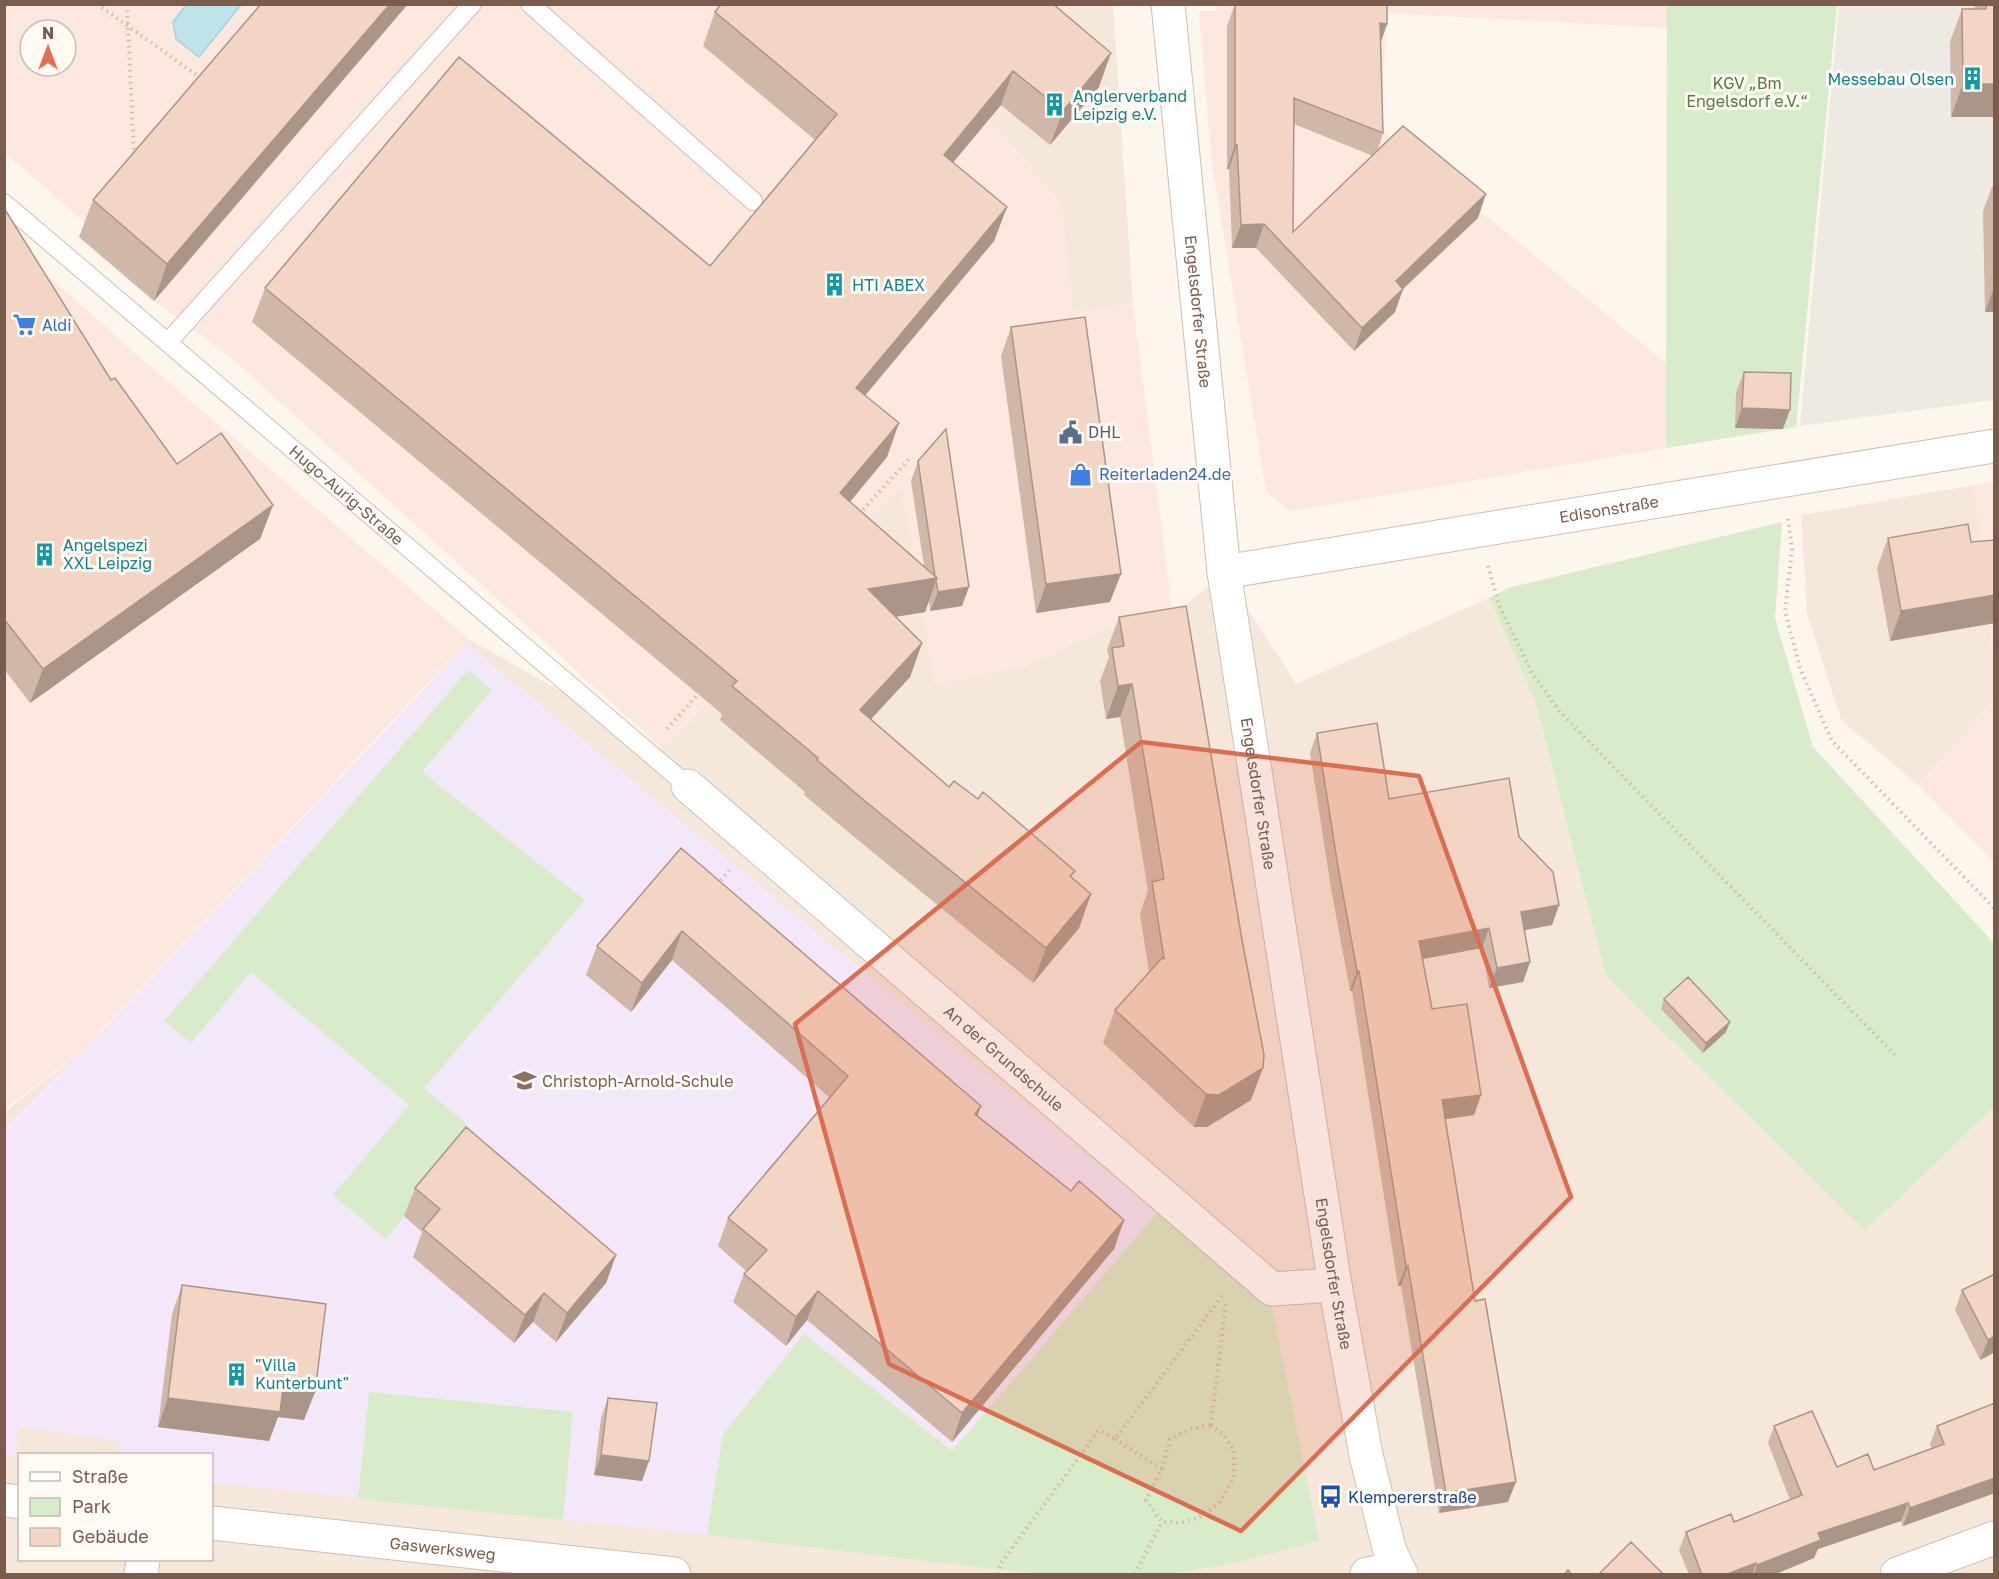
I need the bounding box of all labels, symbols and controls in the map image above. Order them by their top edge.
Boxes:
north arrow [18,18,78,78]
text: N [42,23,54,43]
building icon: Messebau Olsen [1959,66,1985,92]
place label: Messebau Olsen [1828,69,1954,89]
park label: KGV „Bm Engelsdorf e.V.“ [1686,73,1808,111]
place label: Anglerverband Leipzig e.V. [1073,86,1187,124]
building icon: Anglerverband Leipzig e.V. [1042,92,1068,118]
street label: Engelsdorfer Straße [1181,234,1216,389]
building icon: HTI ABEX [821,272,847,298]
place label: HTI ABEX [852,275,925,295]
supermarket icon: Aldi [11,312,37,338]
place label: Aldi [42,315,72,335]
public building icon: DHL [1057,419,1083,445]
place label: DHL [1088,422,1120,442]
street label: Hugo-Aurig-Straße [285,441,408,549]
shop icon: Reiterladen24.de [1068,461,1094,487]
place label: Reiterladen24.de [1099,464,1231,484]
street label: Edisonstraße [1558,491,1660,527]
place label: Angelspezi XXL Leipzig [63,535,152,573]
building icon: Angelspezi XXL Leipzig [32,541,58,567]
street label: Engelsdorfer Straße [1237,716,1280,871]
street label: An der Grundschule [940,1001,1068,1115]
school or university icon: Christoph-Arnold-Schule [511,1068,537,1094]
place label: Christoph-Arnold-Schule [542,1071,734,1091]
street label: Engelsdorfer Straße [1312,1196,1357,1351]
place label: "Villa Kunterbunt" [255,1355,349,1393]
building icon: "Villa Kunterbunt" [224,1361,250,1387]
legend [18,1453,213,1561]
text: Straße [72,1465,128,1487]
bus stop icon: Klempererstraße [1317,1484,1343,1510]
place label: Klempererstraße [1348,1487,1477,1507]
text: Park [72,1495,111,1517]
text: Gebäude [72,1525,149,1547]
street label: Gaswerksweg [389,1533,497,1564]

